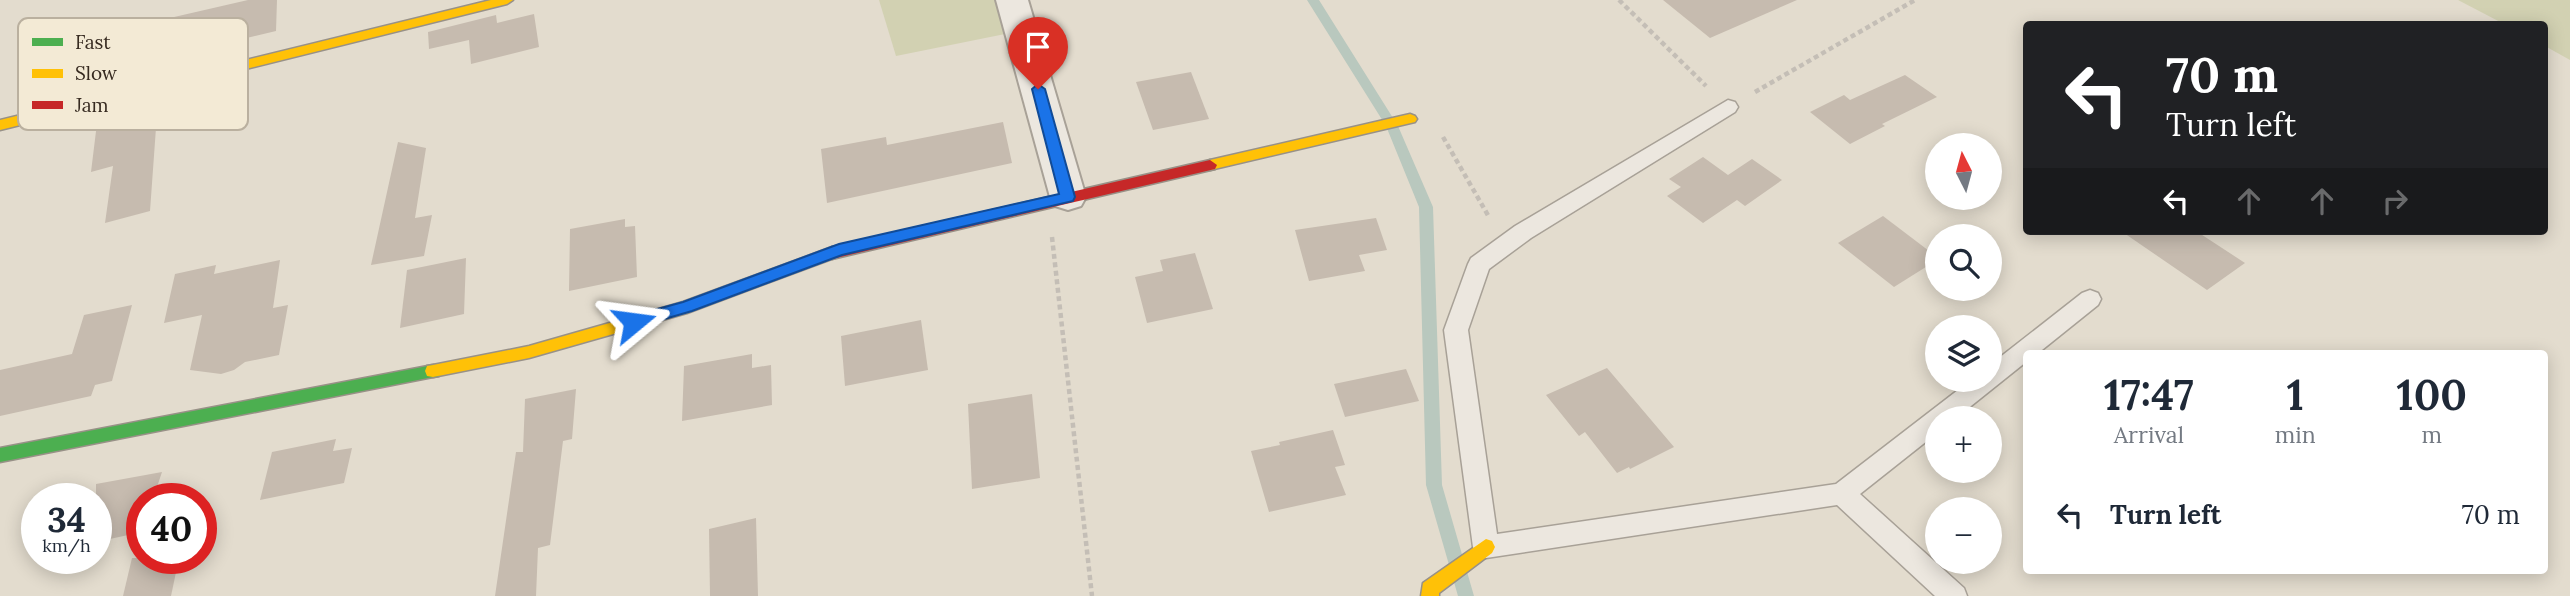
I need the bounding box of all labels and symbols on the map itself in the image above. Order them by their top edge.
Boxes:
pin [1008,17,1068,89]
legend [18,18,248,130]
text: Fast [75,30,111,54]
text: Slow [75,61,118,85]
text: Jam [74,93,109,117]
north arrow [1925,133,2002,210]
position arrow [597,285,671,359]
speed limit sign: 40 [126,483,217,574]

